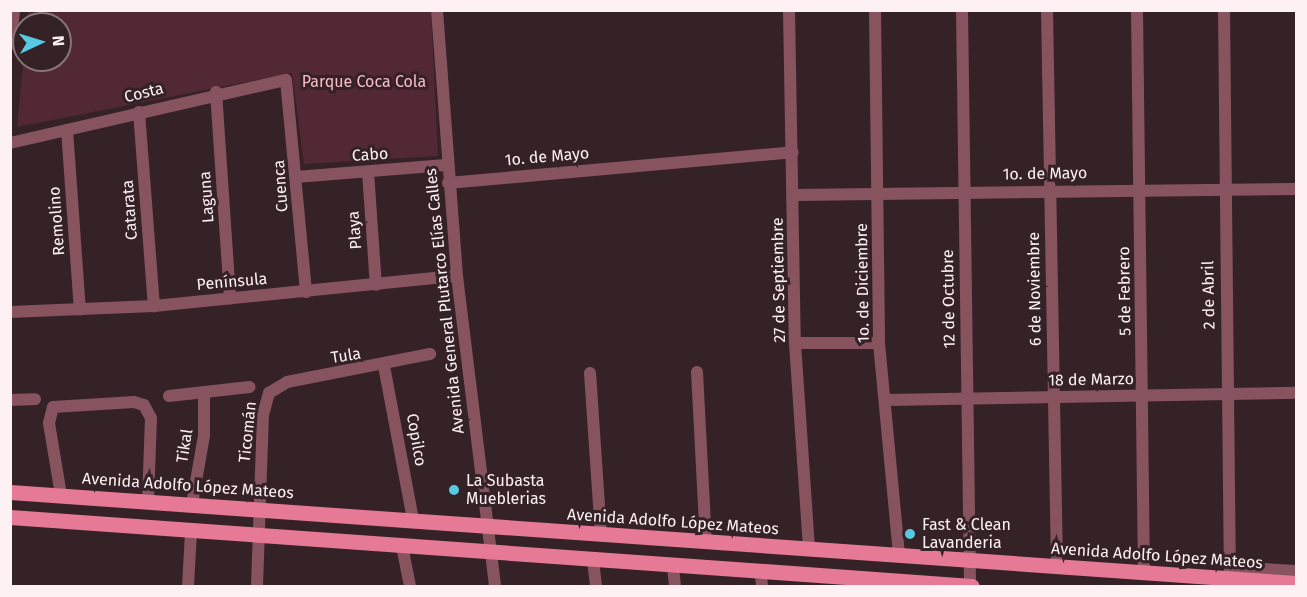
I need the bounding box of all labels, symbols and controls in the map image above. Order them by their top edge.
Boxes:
north arrow [12,12,72,72]
text: N [49,35,68,47]
park label: Parque Coca Cola [302,72,426,92]
street label: Costa [122,79,166,107]
street label: Cabo [351,144,389,166]
street label: 1o. de Mayo [504,144,590,170]
street label: Cuenca [270,159,292,213]
street label: 1o. de Mayo [1002,164,1088,184]
street label: Avenida General Plutarco Elías Calles [422,167,468,435]
street label: Laguna [196,170,218,224]
street label: Catarata [118,179,142,241]
street label: Remolino [45,186,69,256]
street label: Playa [344,210,366,250]
street label: 27 de Septiembre [768,217,790,343]
street label: 1o. de Diciembre [852,223,874,343]
street label: 6 de Noviembre [1024,232,1046,346]
street label: 5 de Febrero [1115,246,1135,336]
street label: 12 de Octubre [939,249,959,349]
street label: 2 de Abril [1199,260,1219,330]
street label: Península [196,269,268,295]
street label: Tula [330,344,362,368]
street label: 18 de Marzo [1048,370,1134,390]
street label: Ticomán [235,401,261,463]
street label: Copilco [402,412,430,468]
street label: Tikal [173,428,197,464]
street label: Avenida Adolfo López Mateos [82,469,294,503]
place label: La Subasta Mueblerias [466,471,546,509]
marker: La Subasta Mueblerias [447,483,461,497]
street label: Avenida Adolfo López Mateos [567,505,779,539]
place label: Fast & Clean Lavanderia [922,515,1011,553]
marker: Fast & Clean Lavanderia [903,527,917,541]
street label: Avenida Adolfo López Mateos [1051,539,1263,573]

